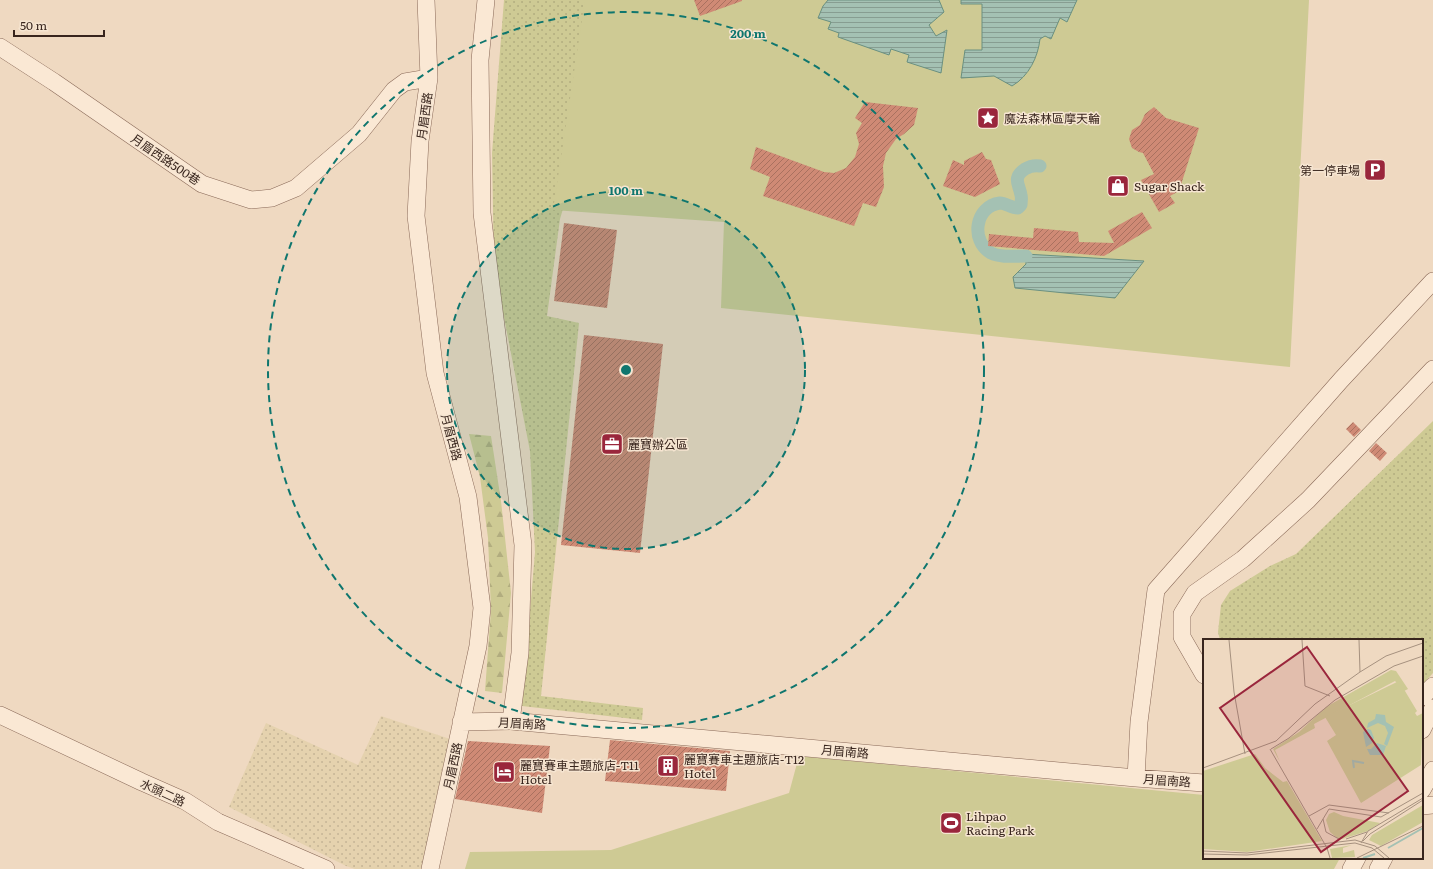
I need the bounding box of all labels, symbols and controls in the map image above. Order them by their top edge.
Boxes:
scale bar [14,12,104,38]
text: 50 m [20,16,47,34]
text: 200 m [730,24,766,42]
street label: 月眉西路 [412,91,436,141]
place icon: 魔法森林區摩天輪 [975,105,1001,131]
place label: 魔法森林區摩天輪 [1004,109,1100,127]
street label: 月眉西路500巷 [128,129,204,189]
parking icon: 第一停車場 [1362,157,1388,183]
place label: 第一停車場 [1300,161,1360,179]
shop icon: Sugar Shack [1105,173,1131,199]
place label: Sugar Shack [1134,177,1205,195]
text: 100 m [609,181,643,199]
centre of rings [619,363,633,377]
street label: 月眉西路 [437,411,467,463]
office icon: 麗寶辦公區 [599,431,625,457]
place label: 麗寶辦公區 [628,435,688,453]
inset map [1203,639,1423,859]
street label: 月眉南路 [498,713,546,733]
street label: 月眉南路 [820,740,870,762]
street label: 月眉西路 [438,741,466,791]
place label: 麗寶賽車主題旅店-T12 Hotel [684,750,804,782]
building icon: 麗寶賽車主題旅店-T12 Hotel [655,753,681,779]
place label: 麗寶賽車主題旅店-T11 Hotel [520,756,639,788]
hotel icon: 麗寶賽車主題旅店-T11 Hotel [491,759,517,785]
street label: 月眉南路 [1142,769,1192,791]
street label: 水頭二路 [137,774,189,810]
place label: Lihpao Racing Park [966,807,1035,839]
sports icon: Lihpao Racing Park [938,810,964,836]

